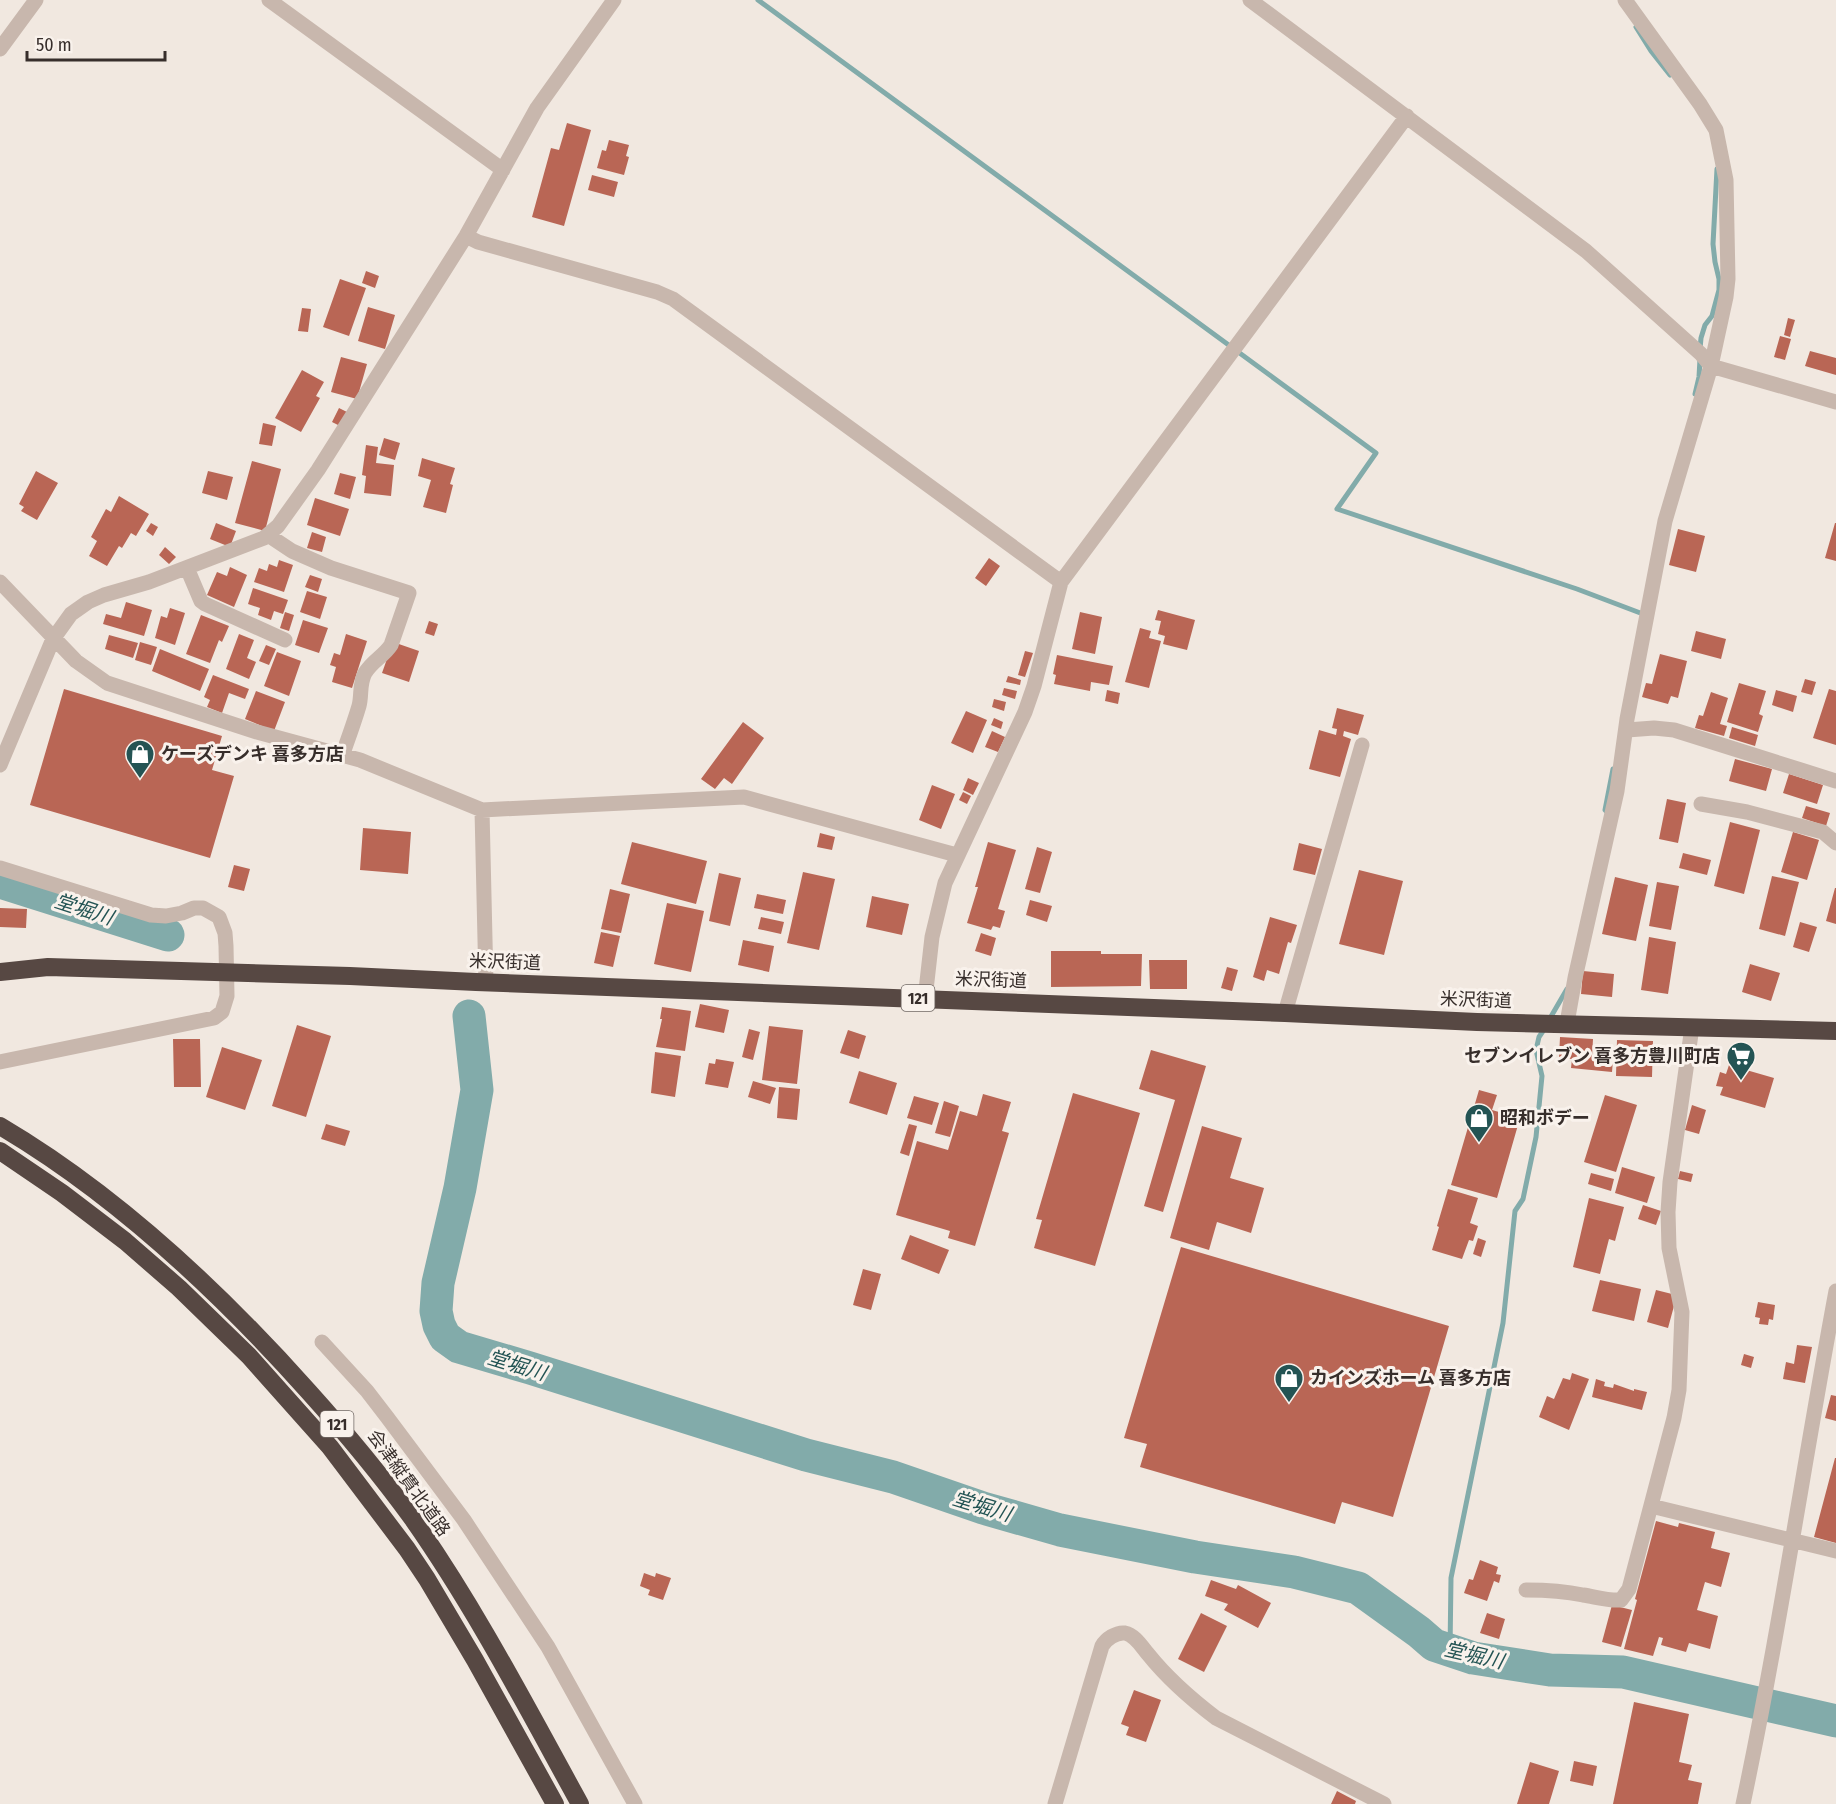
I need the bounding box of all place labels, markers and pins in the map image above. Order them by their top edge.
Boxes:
shop icon: ケーズデンキ 喜多方店 [124,738,156,780]
place label: ケーズデンキ 喜多方店 [161,743,344,765]
supermarket icon: セブンイレブン 喜多方豊川町店 [1725,1040,1757,1082]
place label: セブンイレブン 喜多方豊川町店 [1464,1045,1720,1067]
shop icon: 昭和ボデー [1463,1102,1495,1144]
place label: 昭和ボデー [1500,1107,1590,1129]
shop icon: カインズホーム 喜多方店 [1273,1362,1305,1404]
place label: カインズホーム 喜多方店 [1310,1367,1511,1389]

